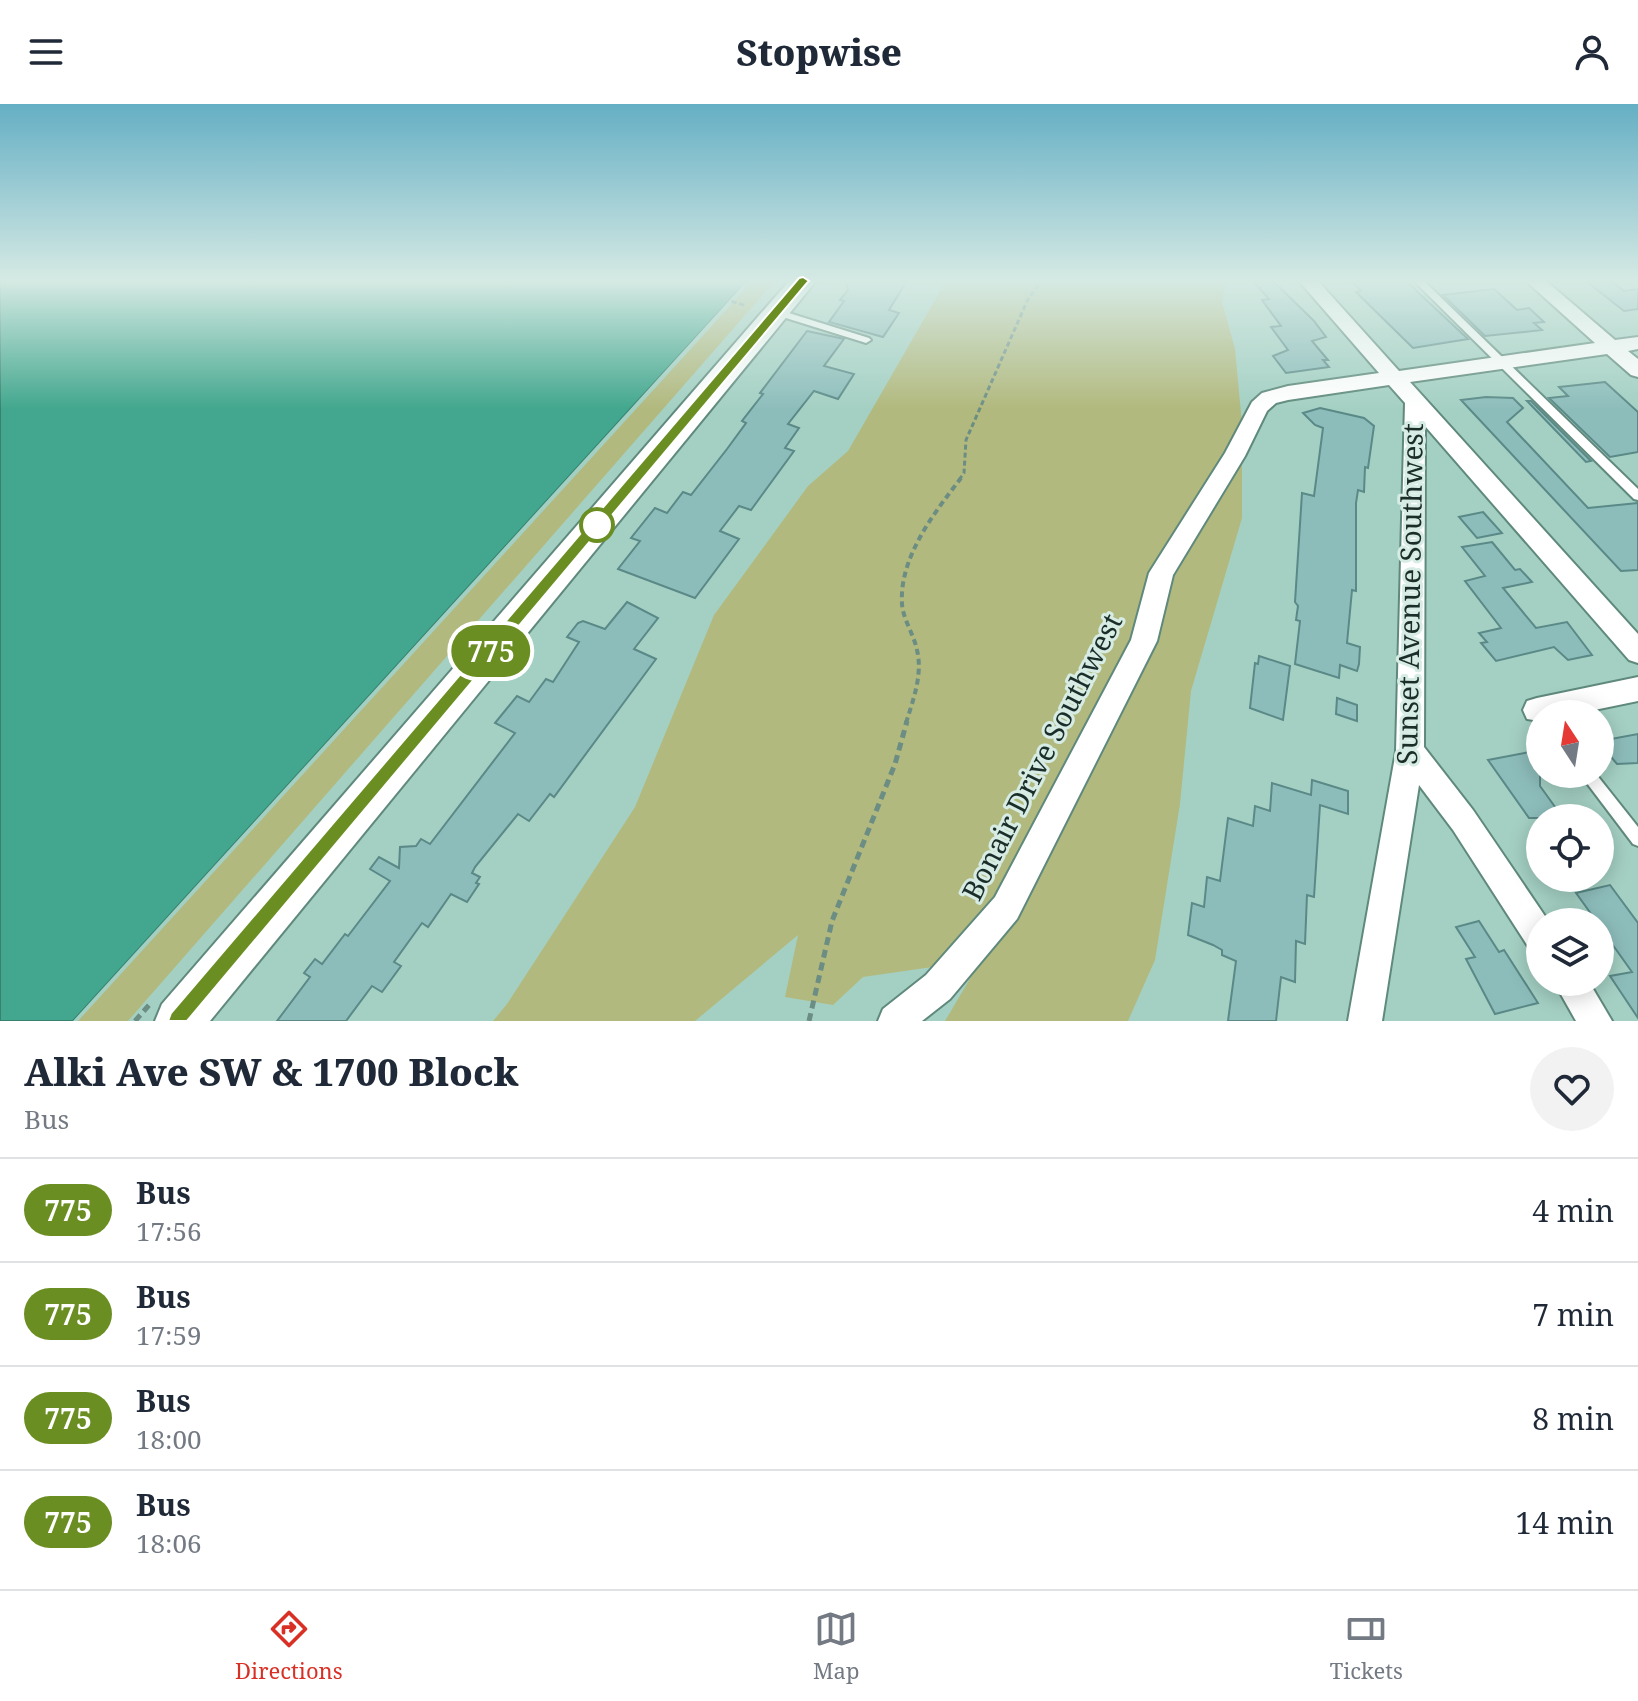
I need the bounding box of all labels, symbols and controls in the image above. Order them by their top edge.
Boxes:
text: Stopwise [736,28,902,77]
icon: menu [24,30,68,74]
icon: person [1570,30,1614,74]
street label: Sunset Avenue Southwest [1387,423,1431,765]
unlabelled marker [580,508,614,542]
street label: Bonair Drive Southwest [952,607,1130,906]
line badge: 775 [445,625,537,677]
text: 775 [467,632,515,670]
north arrow [1526,700,1614,788]
map controls [1526,700,1614,996]
button: locate [1526,804,1614,892]
button: layers [1526,908,1614,996]
text: Alki Ave SW & 1700 Block [24,1045,518,1097]
button: heart [1530,1047,1614,1131]
text: Bus [24,1101,69,1137]
text: Bus [136,1172,191,1213]
text: 4 min [1532,1190,1614,1231]
text: 775 [44,1191,92,1229]
text: 17:56 [136,1213,202,1249]
text: Bus [136,1276,191,1317]
text: 7 min [1532,1294,1614,1335]
text: 775 [44,1295,92,1333]
text: 17:59 [136,1317,202,1353]
text: Bus [136,1380,191,1421]
text: 8 min [1532,1398,1614,1439]
text: 775 [44,1399,92,1437]
text: 18:00 [136,1421,202,1457]
text: Bus [136,1484,191,1525]
text: 14 min [1515,1502,1614,1543]
text: 775 [44,1503,92,1541]
text: 18:06 [136,1525,202,1561]
tab: Directions [235,1607,343,1685]
tab: Map [813,1607,859,1685]
tab: Tickets [1330,1607,1403,1685]

